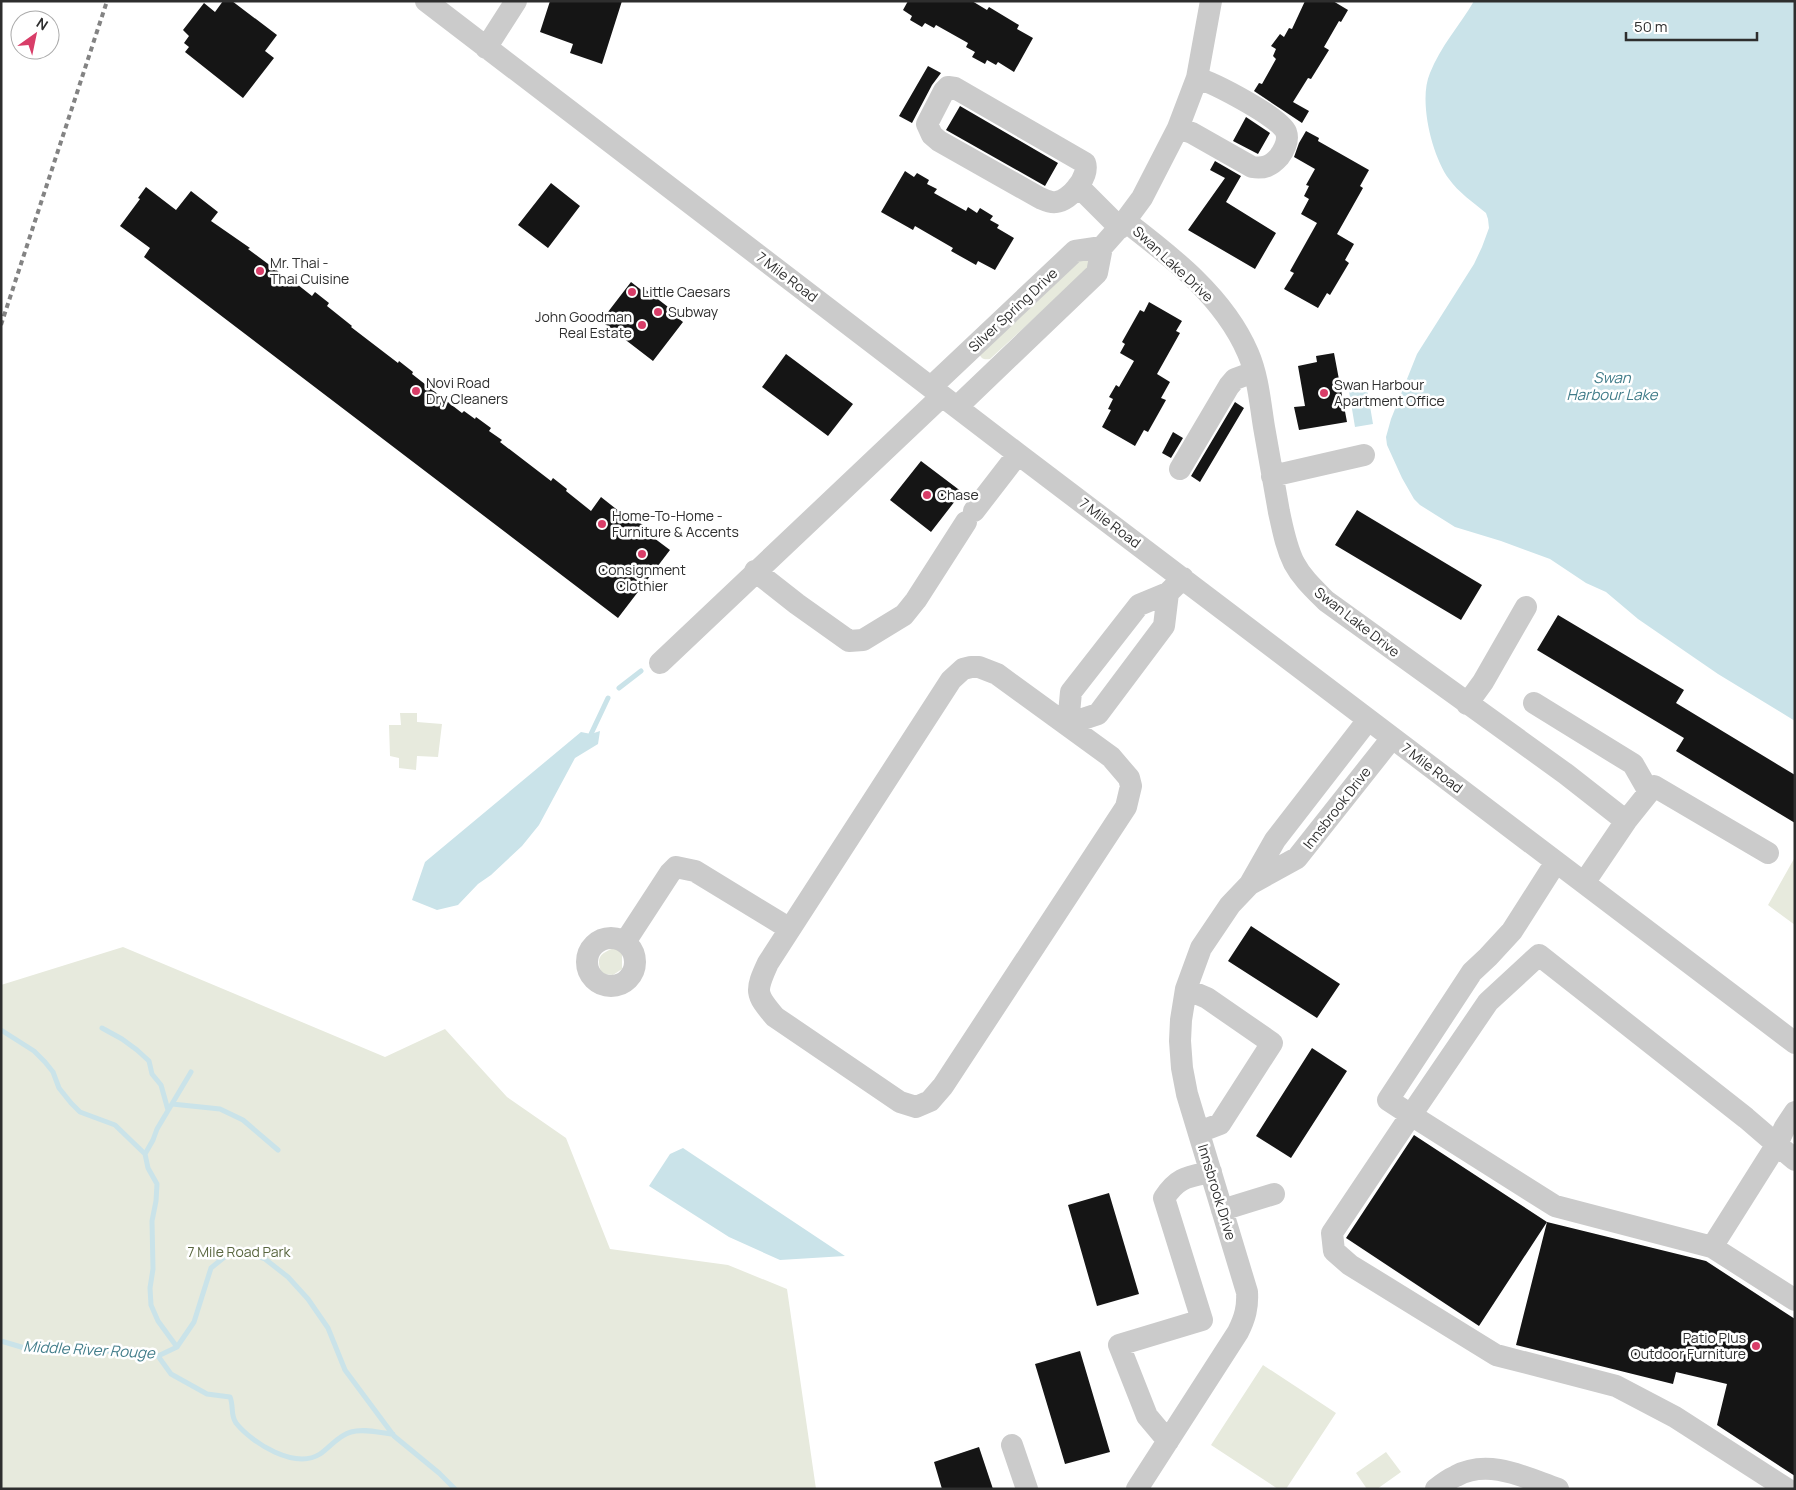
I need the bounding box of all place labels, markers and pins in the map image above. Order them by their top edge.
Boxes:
place label: Mr. Thai - Thai Cuisine [270,253,349,288]
marker: Mr. Thai - Thai Cuisine [254,265,266,277]
place label: Little Caesars [642,282,730,301]
marker: Little Caesars [626,286,638,298]
place label: Subway [668,302,719,321]
marker: Subway [652,306,664,318]
place label: John Goodman Real Estate [535,307,632,342]
marker: John Goodman Real Estate [636,319,648,331]
place label: Novi Road Dry Cleaners [426,373,508,408]
place label: Swan Harbour Apartment Office [1334,375,1445,410]
marker: Novi Road Dry Cleaners [410,385,422,397]
marker: Swan Harbour Apartment Office [1318,387,1330,399]
place label: Chase [937,485,979,504]
marker: Chase [921,489,933,501]
place label: Home-To-Home - Furniture & Accents [612,506,739,541]
marker: Home-To-Home - Furniture & Accents [596,518,608,530]
marker: Consignment Clothier [636,548,648,560]
place label: Consignment Clothier [598,560,686,595]
place label: Patio Plus Outdoor Furniture [1631,1328,1746,1363]
marker: Patio Plus Outdoor Furniture [1750,1340,1762,1352]

